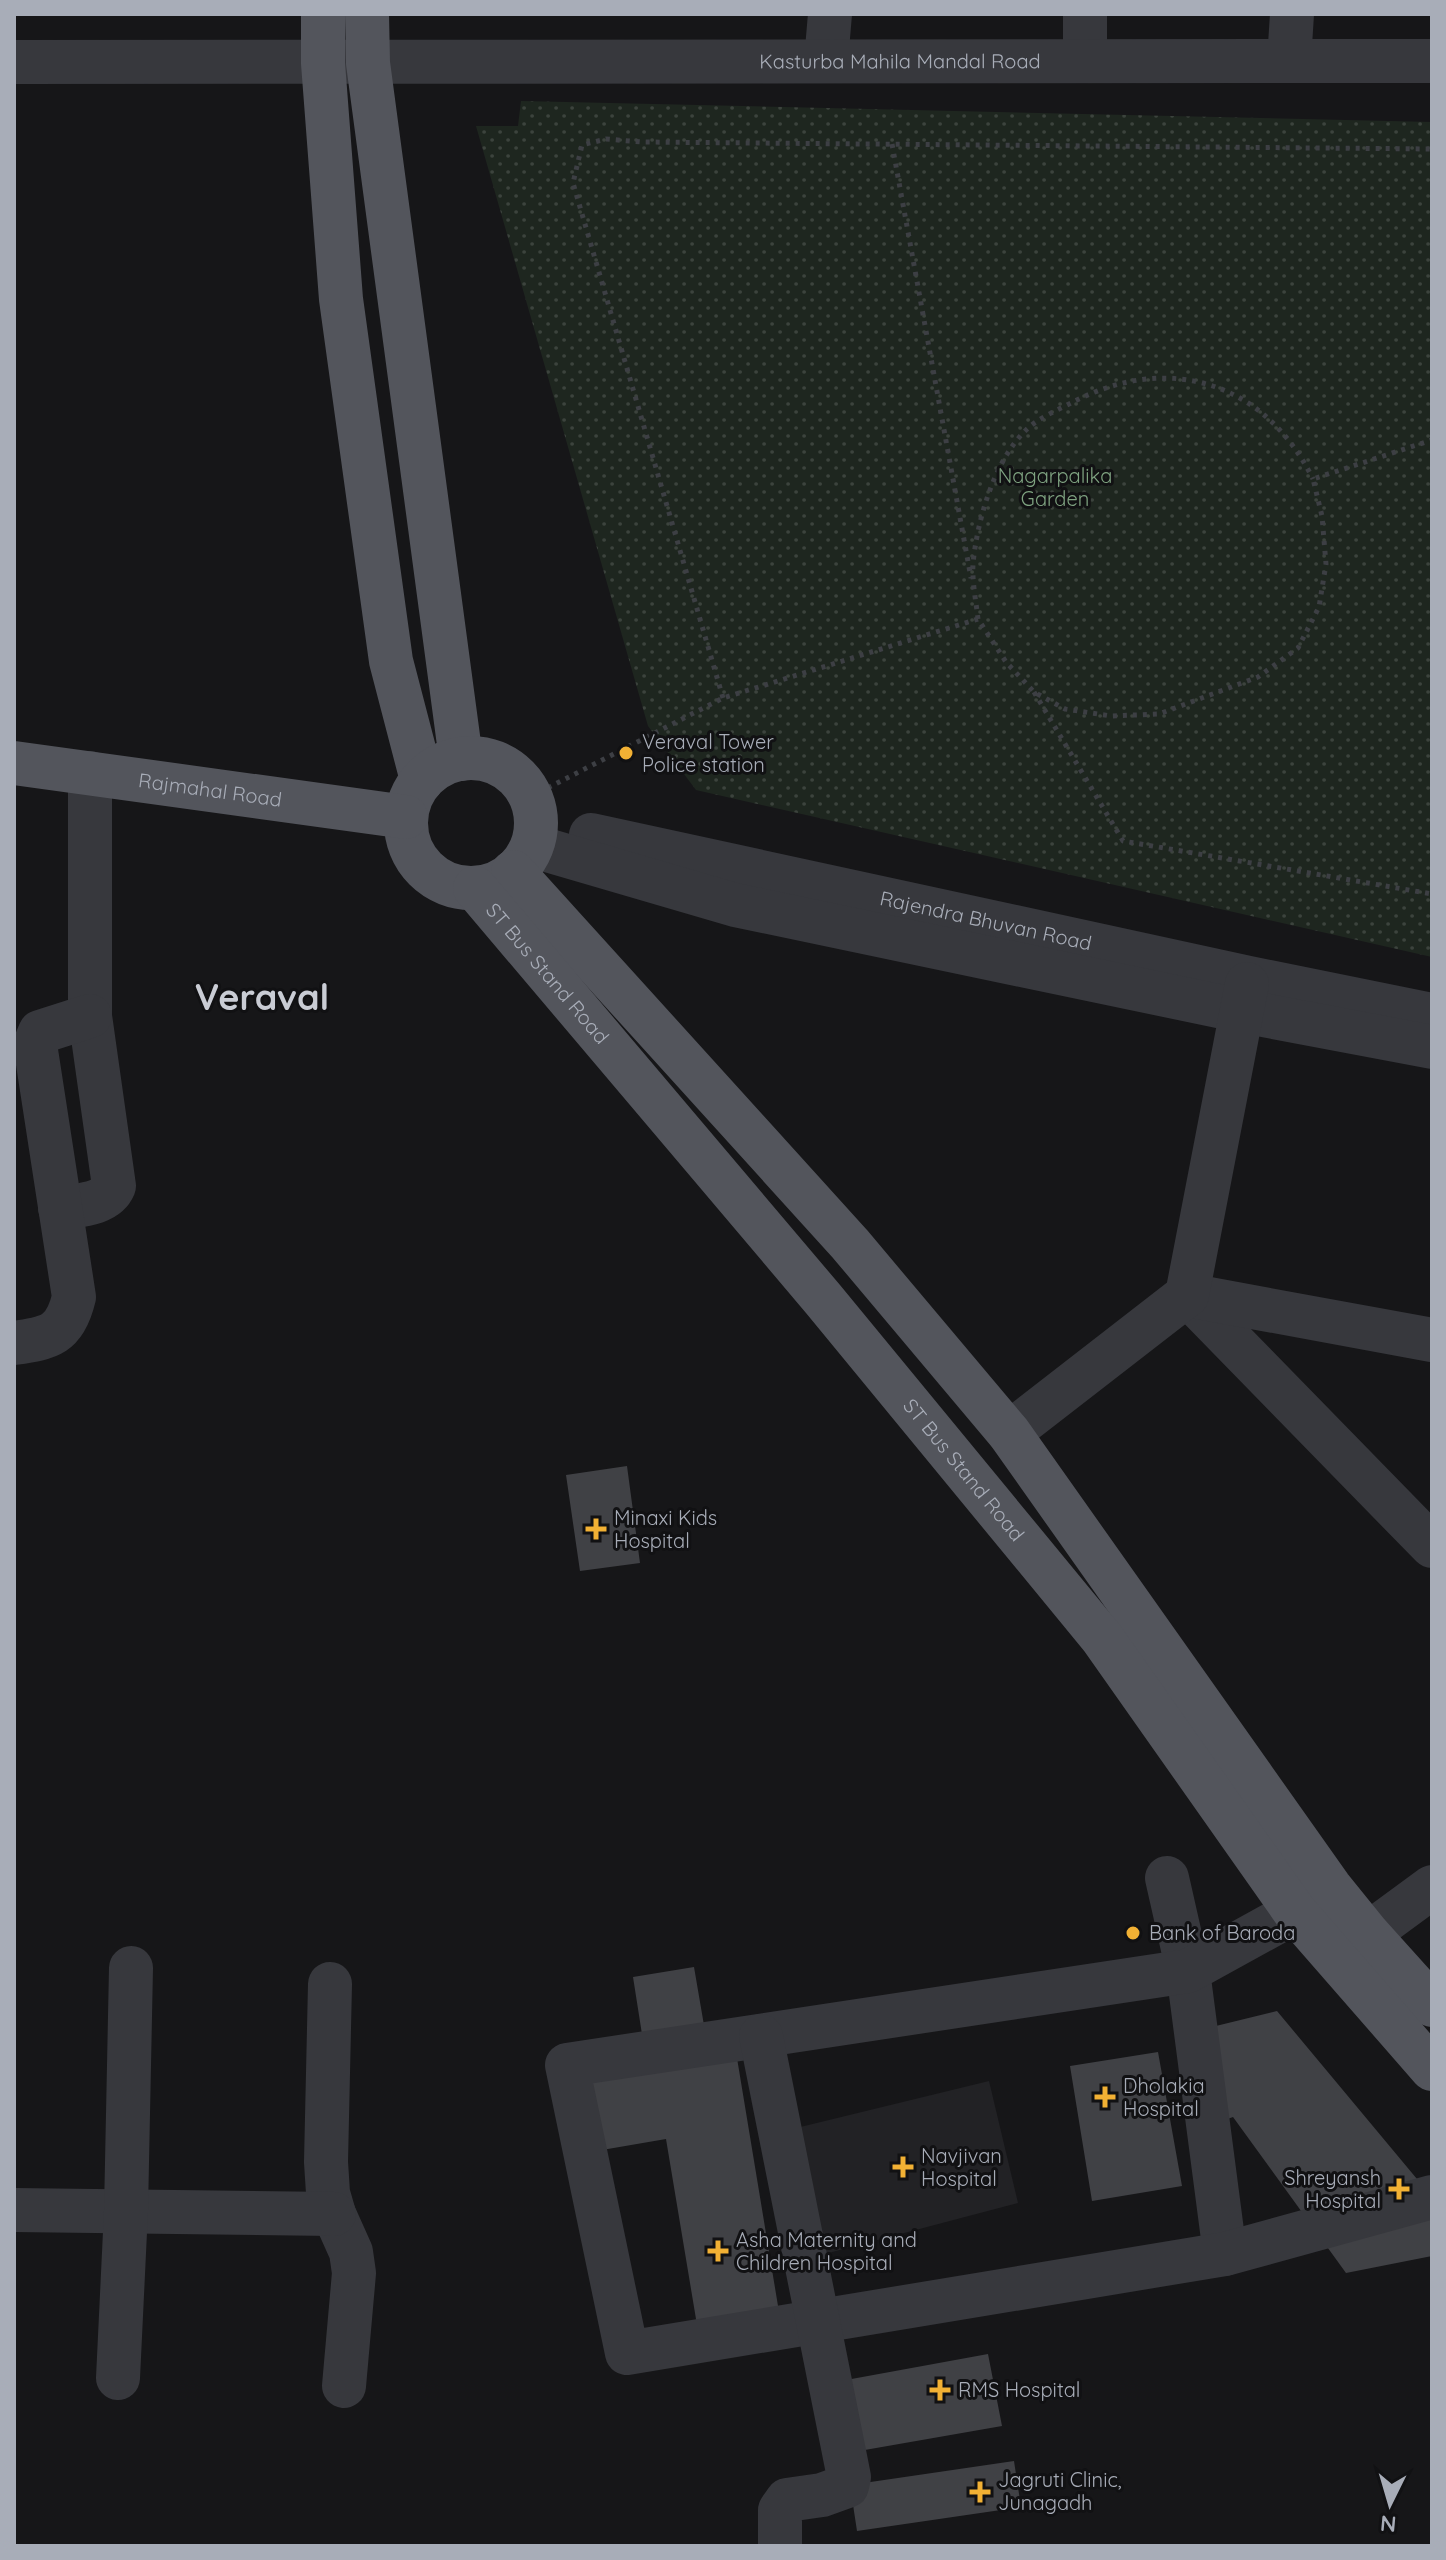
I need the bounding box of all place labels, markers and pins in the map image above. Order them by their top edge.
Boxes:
place label: Veraval Tower Police station [642,729,774,777]
marker: Veraval Tower Police station [617,744,635,762]
place label: Minaxi Kids Hospital [614,1505,717,1553]
marker: Minaxi Kids Hospital [585,1518,607,1540]
place label: Bank of Baroda [1149,1920,1295,1945]
marker: Bank of Baroda [1124,1924,1142,1942]
place label: Dholakia Hospital [1123,2073,1205,2121]
marker: Dholakia Hospital [1094,2086,1116,2108]
place label: Navjivan Hospital [921,2143,1002,2191]
marker: Navjivan Hospital [892,2156,914,2178]
place label: Shreyansh Hospital [1284,2165,1381,2213]
marker: Shreyansh Hospital [1388,2178,1410,2200]
place label: Asha Maternity and Children Hospital [736,2227,917,2275]
marker: Asha Maternity and Children Hospital [707,2240,729,2262]
place label: RMS Hospital [958,2377,1080,2402]
marker: RMS Hospital [929,2379,951,2401]
place label: Jagruti Clinic, Junagadh [998,2467,1122,2515]
marker: Jagruti Clinic, Junagadh [969,2481,991,2503]

